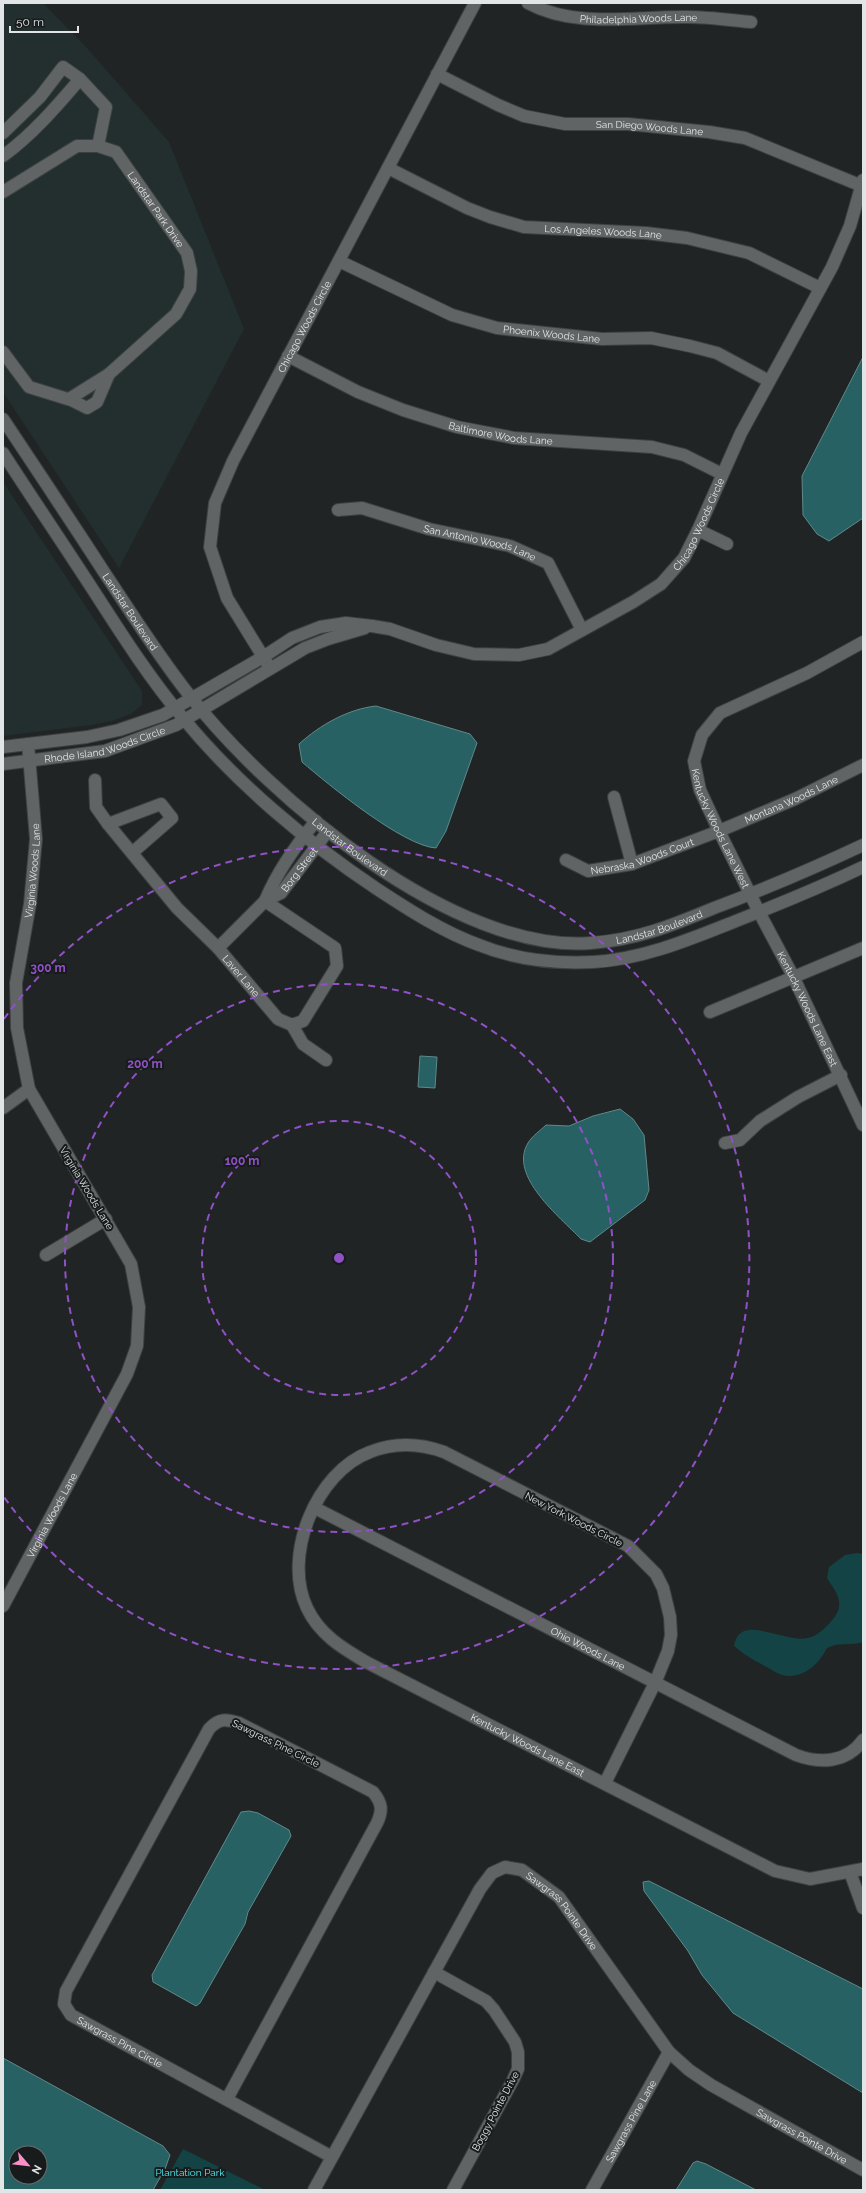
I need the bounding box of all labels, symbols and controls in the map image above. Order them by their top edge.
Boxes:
scale bar [10,8,78,34]
street label: Philadelphia Woods Lane [579,12,697,25]
text: 50 m [16,15,44,29]
street label: San Diego Woods Lane [596,119,704,137]
street label: Landstar Park Drive [125,170,186,249]
street label: Los Angeles Woods Lane [544,223,663,241]
street label: Chicago Woods Circle [276,279,333,374]
street label: Phoenix Woods Lane [502,324,601,345]
street label: Baltimore Woods Lane [447,420,553,447]
street label: Chicago Woods Circle [671,476,726,573]
street label: San Antonio Woods Lane [422,523,538,563]
street label: Landstar Boulevard [100,571,160,653]
street label: Rhode Island Woods Circle [44,724,167,765]
street label: Kentucky Woods Lane West [690,768,752,890]
street label: Montana Woods Lane [743,774,840,826]
street label: Landstar Boulevard [310,816,389,878]
street label: Virginia Woods Lane [23,823,42,919]
street label: Nebraska Woods Court [590,836,696,877]
street label: Borg Street [279,845,320,894]
street label: Landstar Boulevard [615,908,704,946]
street label: Kentucky Woods Lane East [775,950,840,1069]
street label: Laver Lane [220,953,262,999]
text: 300 m [30,961,66,975]
text: 200 m [127,1057,163,1071]
street label: Virginia Woods Lane [57,1145,116,1232]
text: 100 m [225,1154,259,1168]
centre of rings [332,1251,346,1265]
street label: Virginia Woods Lane [25,1471,79,1560]
street label: New York Woods Circle [523,1490,624,1549]
street label: Ohio Woods Lane [549,1625,627,1672]
street label: Kentucky Woods Lane East [469,1712,587,1779]
street label: Sawgrass Pine Circle [230,1718,321,1769]
street label: Sawgrass Pointe Drive [524,1870,600,1952]
street label: Sawgrass Pine Circle [75,2014,165,2070]
street label: Boggy Pointe Drive [470,2070,521,2153]
street label: Sawgrass Pine Lane [604,2078,658,2164]
street label: Sawgrass Pointe Drive [754,2107,849,2166]
north arrow [8,2145,48,2185]
text: N [29,2163,44,2176]
park label: Plantation Park [155,2167,225,2178]

